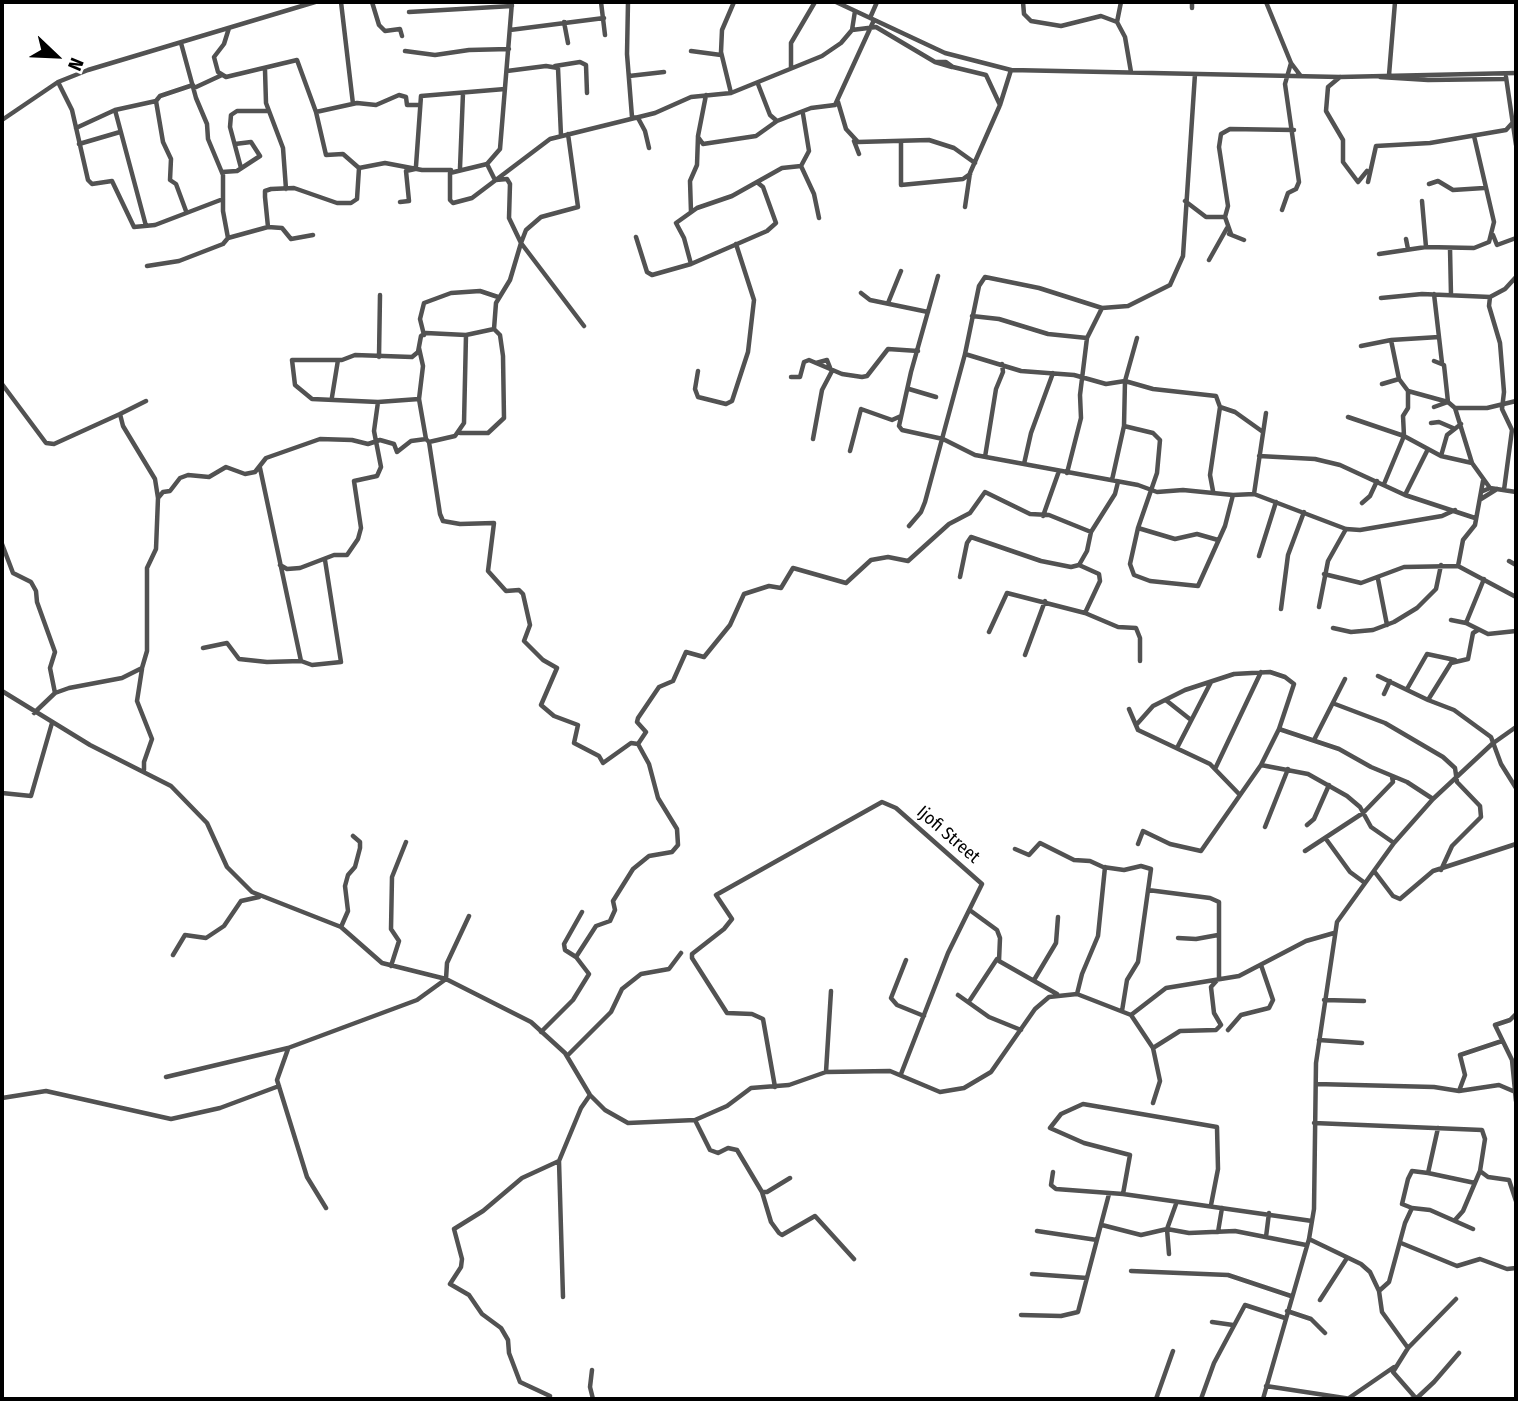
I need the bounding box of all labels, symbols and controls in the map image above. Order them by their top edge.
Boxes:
north arrow [21,21,91,91]
text: N [63,55,89,74]
street label: Ijofi Street [912,802,984,868]

